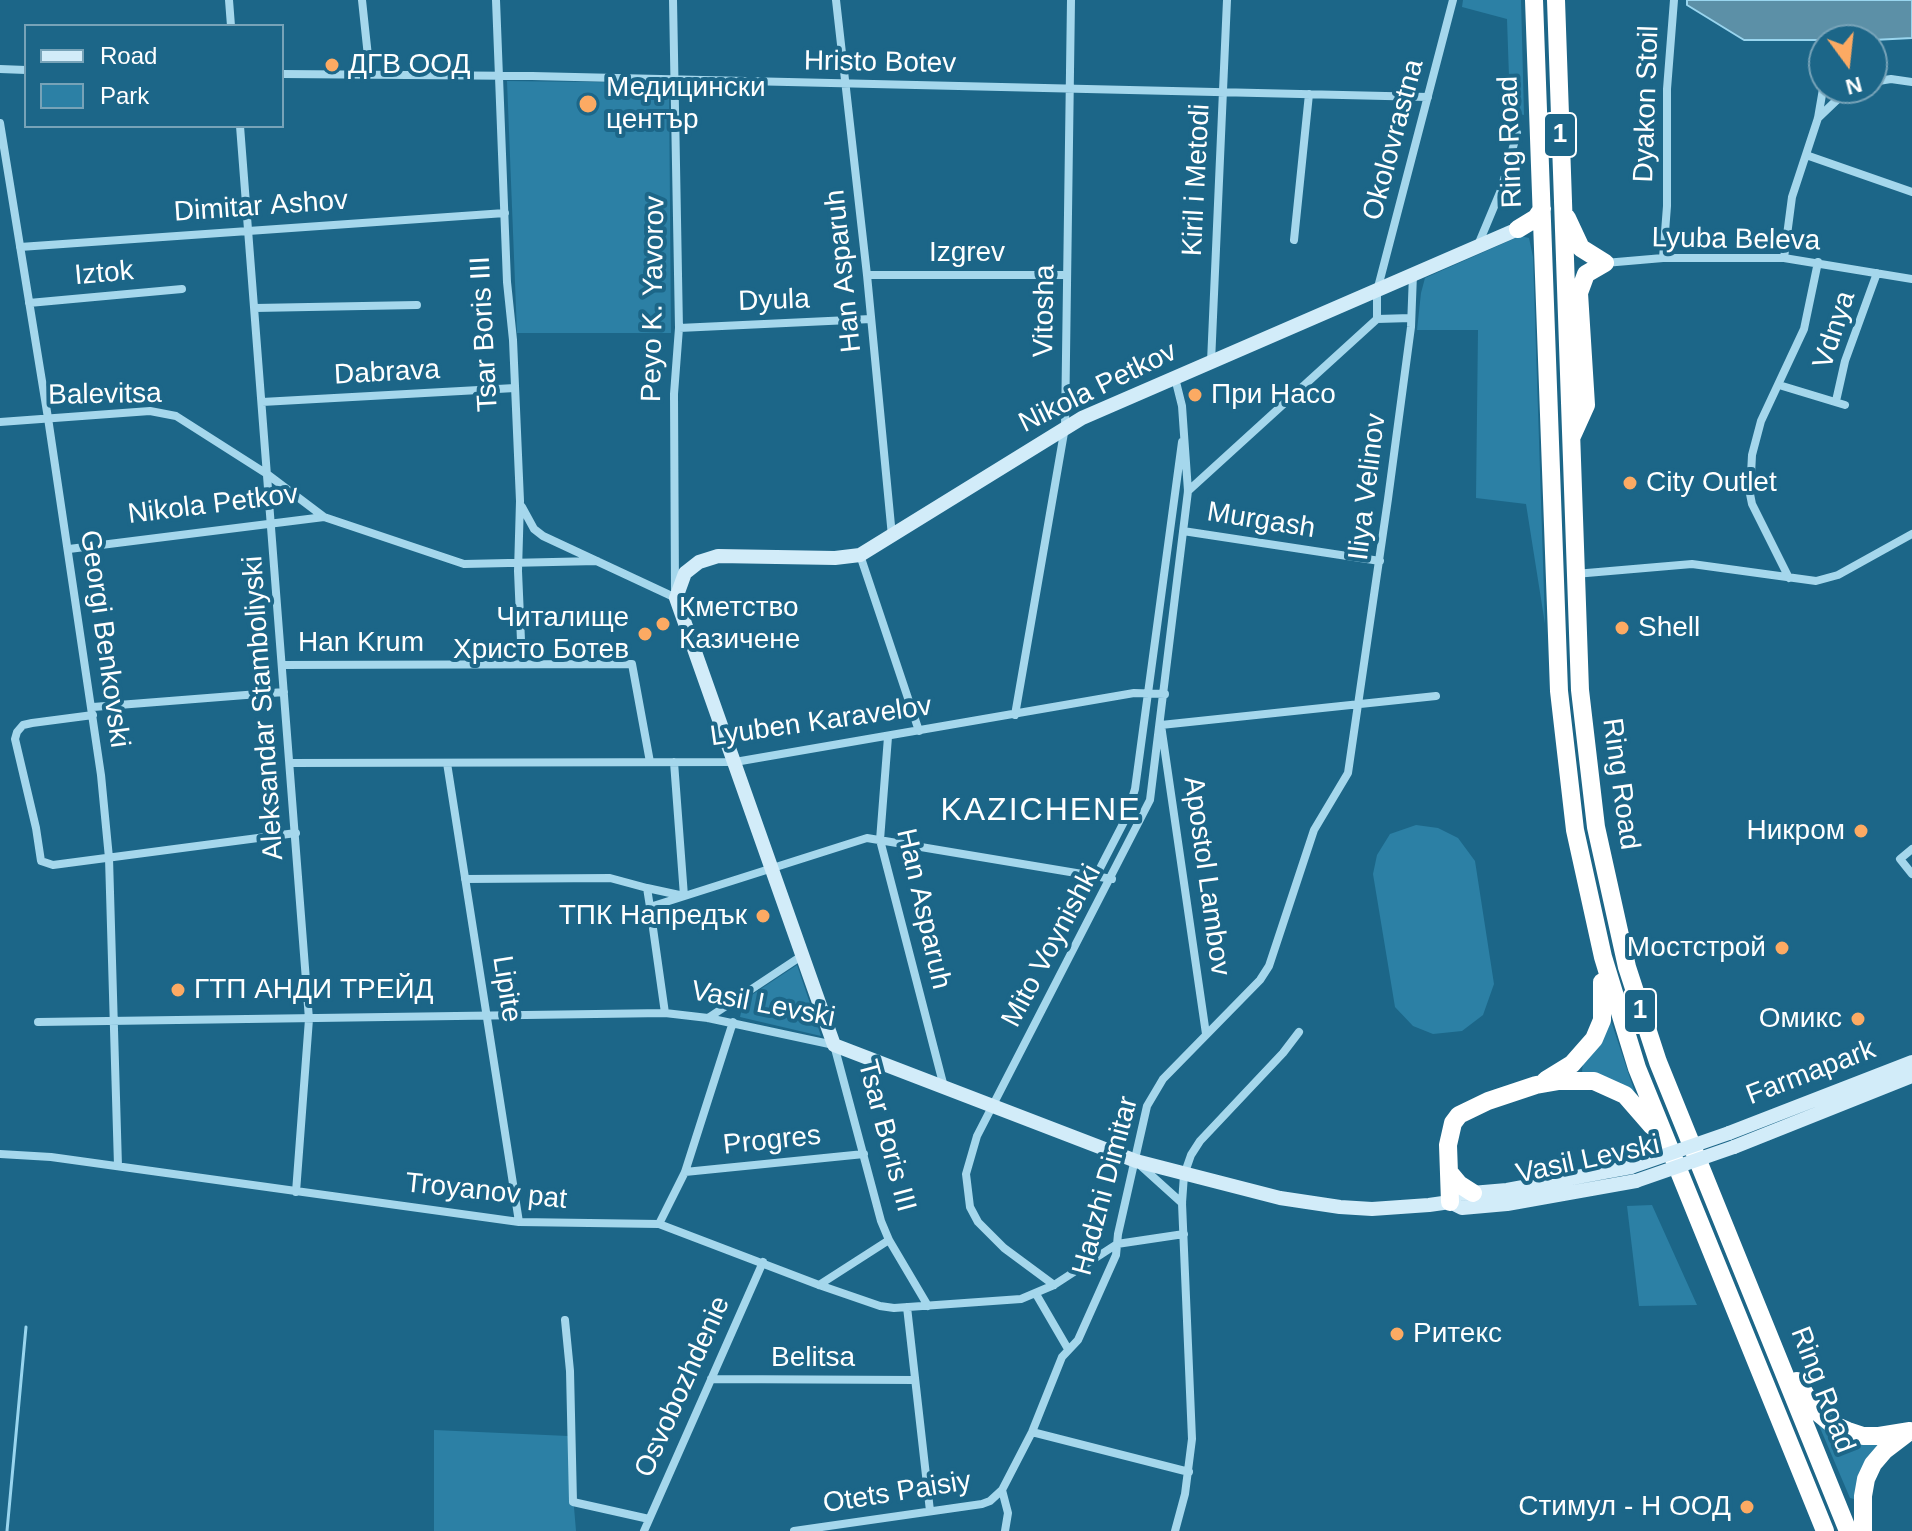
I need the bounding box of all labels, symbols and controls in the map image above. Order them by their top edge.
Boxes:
legend [24,24,284,128]
north arrow [1808,24,1888,104]
street label: Dyakon Stoil [1627,25,1667,183]
text: Road [100,42,157,69]
street label: Hristo Botev [803,45,957,81]
place label: ДГВ ООД [348,48,470,82]
marker: ДГВ ООД [323,56,341,74]
street label: Okolovrastna [1356,56,1432,224]
place label: Медицински център [606,71,766,137]
text: N [1843,72,1865,100]
street label: Ring Road [1492,75,1530,209]
text: Park [100,82,149,109]
marker: Медицински център [577,93,599,115]
street label: Kiril i Metodi [1176,103,1218,257]
road number: 1 [1544,113,1576,157]
street label: Dimitar Ashov [173,184,349,230]
street label: Han Asparuh [819,188,869,354]
street label: Peyo K. Yavorov [635,195,673,403]
street label: Lyuba Beleva [1651,222,1821,258]
street label: Izgrev [929,236,1005,270]
street label: Iztok [73,255,135,293]
street label: Tsar Boris III [464,255,506,413]
street label: Vitosha [1027,264,1063,358]
street label: Dyula [738,283,810,319]
street label: Vdnya [1807,287,1863,373]
street label: Nikola Petkov [1014,335,1182,441]
street label: Dabrava [333,353,441,393]
street label: Balevitsa [48,377,162,413]
place label: При Насо [1211,378,1336,412]
marker: При Насо [1186,386,1204,404]
street label: Iliya Velinov [1342,412,1394,562]
place label: City Outlet [1646,466,1777,500]
marker: City Outlet [1621,474,1639,492]
street label: Nikola Petkov [126,478,300,532]
street label: Murgash [1205,496,1317,546]
street label: Georgi Benkovski [72,528,136,750]
street label: Aleksandar Stamboliyski [237,555,291,861]
place label: Кметство Казичене [679,591,800,657]
place label: Читалище Христо Ботев [453,601,629,667]
place label: Shell [1638,611,1700,645]
marker: Кметство Казичене [654,615,672,633]
marker: Shell [1613,619,1631,637]
marker: Читалище Христо Ботев [636,625,654,643]
street label: Han Krum [298,626,424,660]
street label: Lyuben Karavelov [708,690,934,754]
street label: Ring Road [1594,716,1646,852]
street label: Apostol Lambov [1175,774,1237,978]
district label: KAZICHENE [940,792,1142,830]
place label: Никром [1746,814,1845,848]
marker: Никром [1852,822,1870,840]
street label: Han Asparuh [888,826,958,992]
street label: Mito Voynishki [995,859,1109,1033]
place label: ТПК Напредък [559,899,747,933]
marker: ТПК Напредък [754,907,772,925]
place label: Мостстрой [1627,931,1766,965]
marker: Мостстрой [1773,939,1791,957]
street label: Lipite [484,953,528,1025]
place label: ГТП АНДИ ТРЕЙД [194,973,433,1007]
street label: Vasil Levski [688,975,838,1035]
marker: ГТП АНДИ ТРЕЙД [169,981,187,999]
road number: 1 [1624,989,1656,1033]
place label: Омикс [1759,1002,1842,1036]
marker: Омикс [1849,1010,1867,1028]
street label: Farmapark [1742,1033,1880,1113]
street label: Tsar Boris III [850,1057,922,1215]
street label: Hadzhi Dimitar [1066,1093,1146,1279]
street label: Progres [721,1119,823,1163]
street label: Vasil Levski [1513,1128,1663,1192]
street label: Troyanov pat [403,1167,569,1217]
street label: Osvobozhdenie [628,1291,738,1483]
place label: Ритекс [1413,1317,1502,1351]
street label: Ring Road [1783,1322,1861,1458]
marker: Ритекс [1388,1325,1406,1343]
street label: Belitsa [771,1341,855,1375]
street label: Otets Paisiy [821,1465,973,1521]
place label: Стимул - Н ООД [1518,1490,1731,1524]
marker: Стимул - Н ООД [1738,1498,1756,1516]

